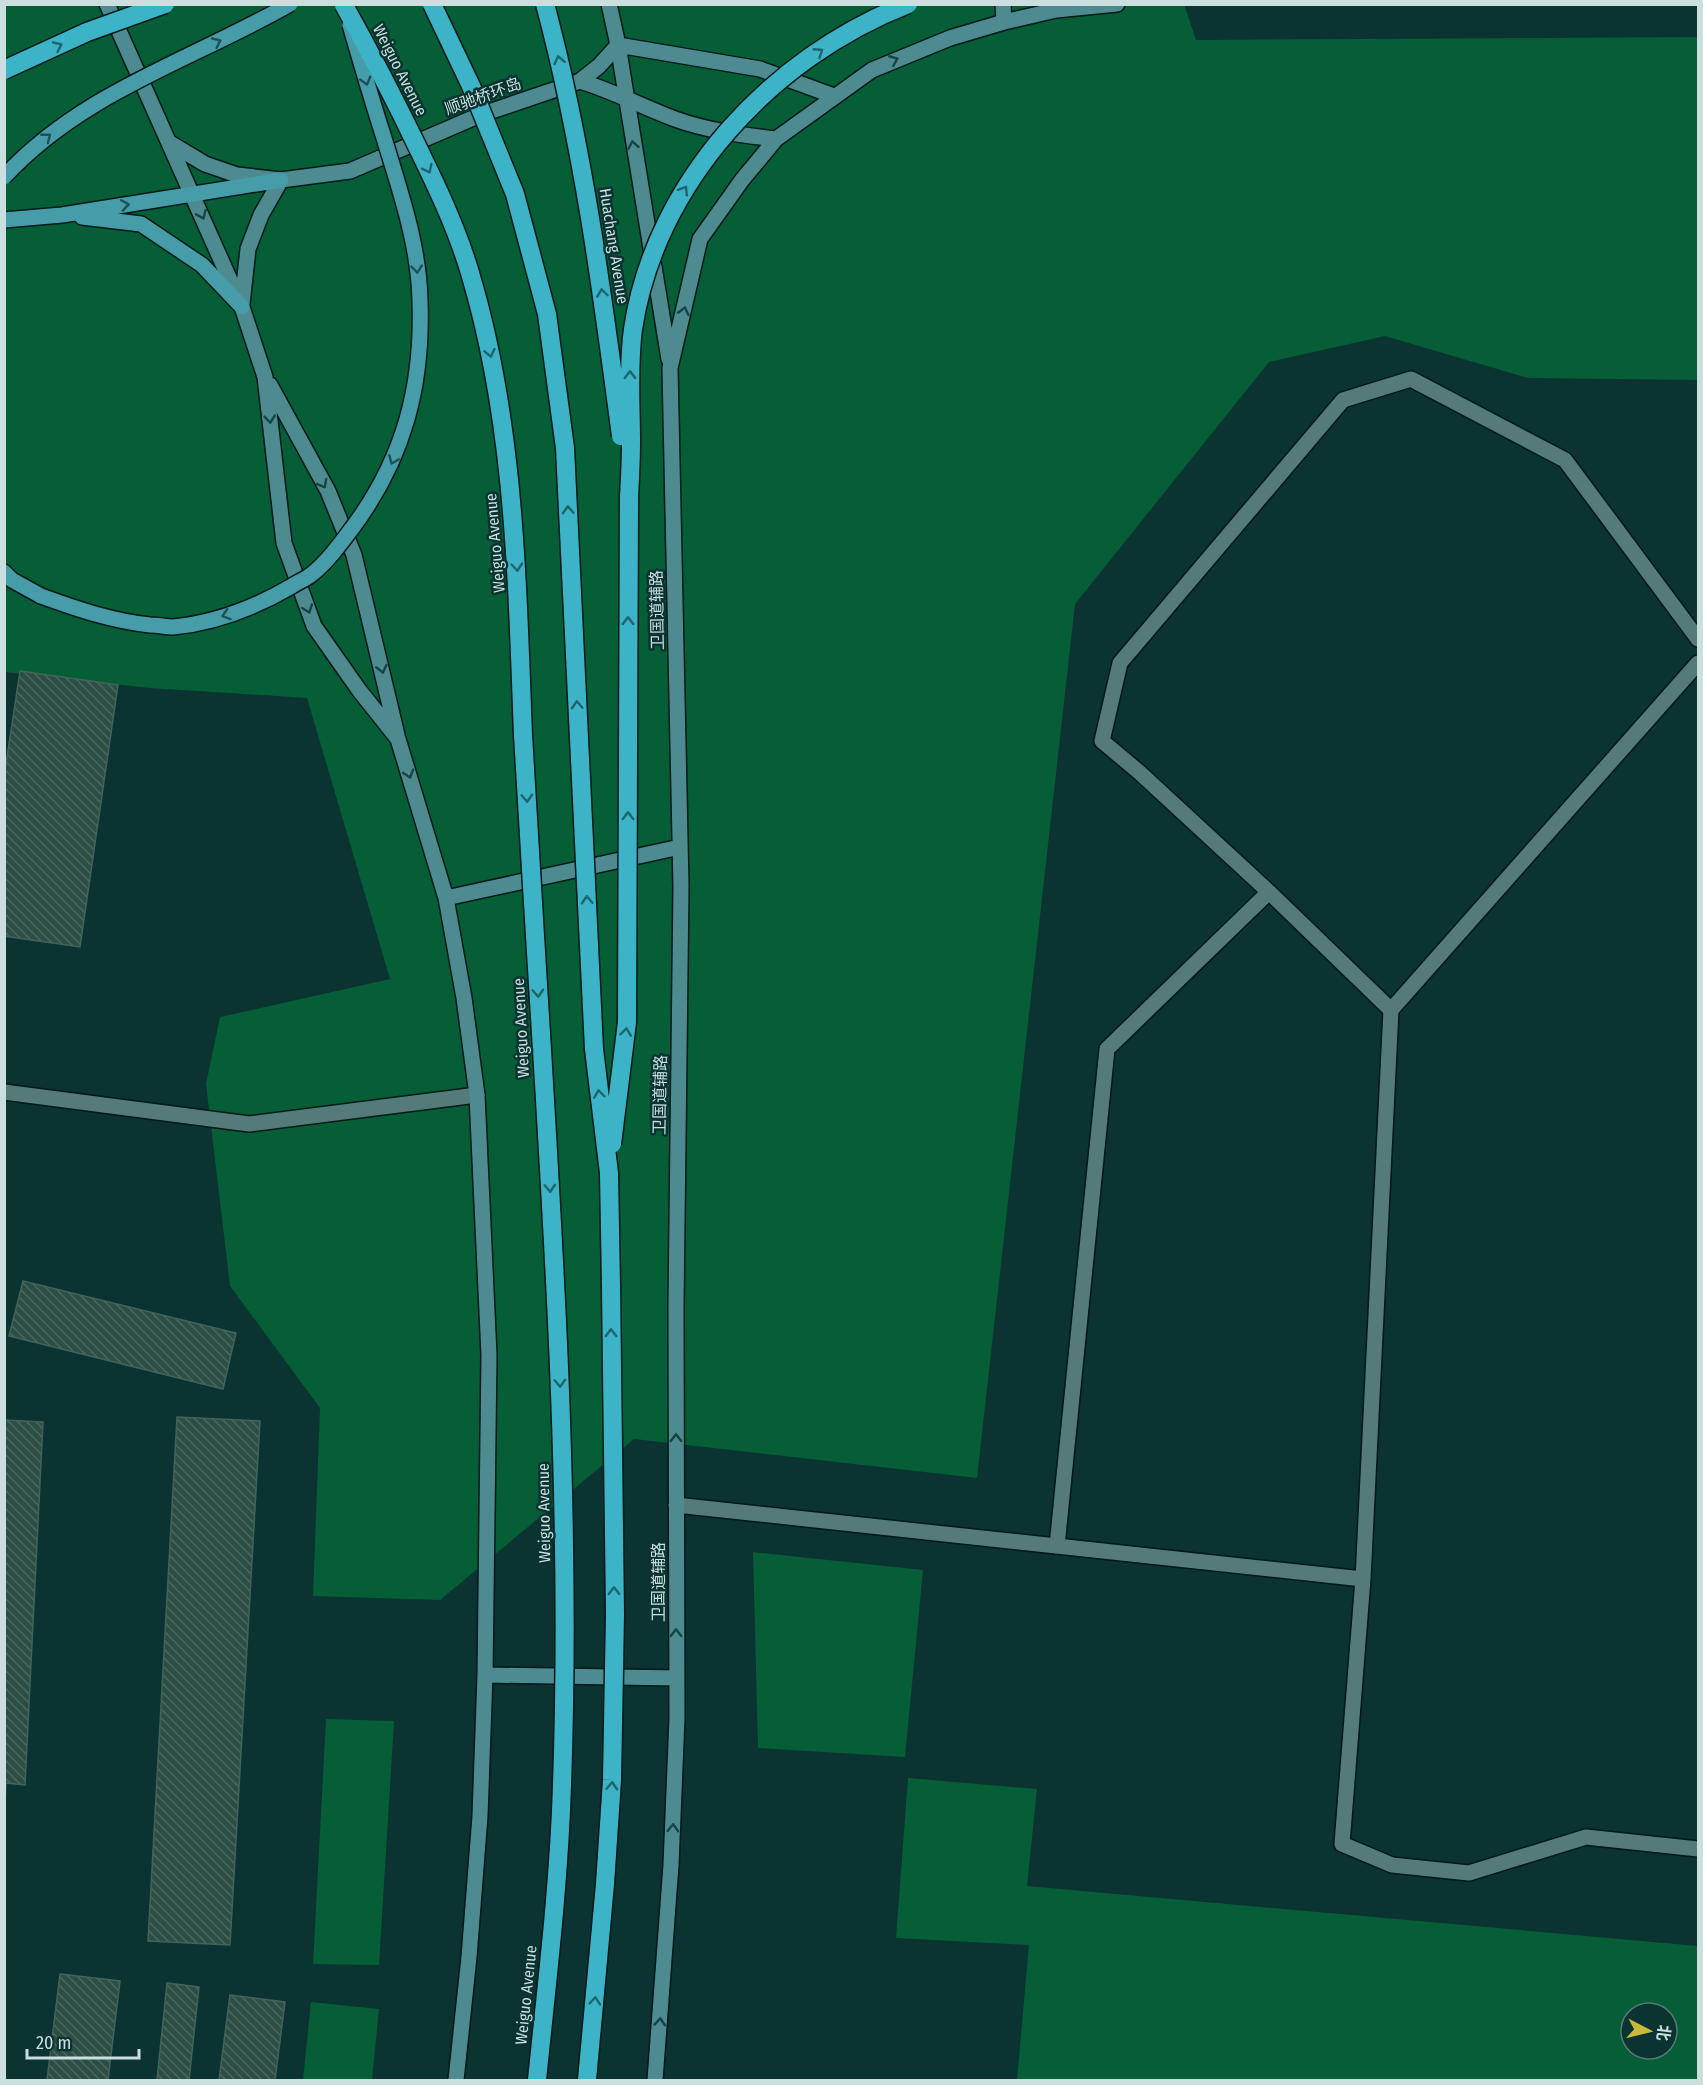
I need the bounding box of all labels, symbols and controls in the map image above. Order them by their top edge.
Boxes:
street label: Weiguo Avenue [369,21,431,119]
one-way arrow [210,38,221,50]
one-way arrow [51,41,62,53]
one-way arrow [813,48,823,60]
one-way arrow [553,55,566,65]
one-way arrow [888,55,899,67]
street label: 顺驰桥环岛 [442,73,524,119]
one-way arrow [359,75,371,86]
one-way arrow [40,134,51,145]
one-way arrow [627,140,640,150]
one-way arrow [421,162,433,173]
one-way arrow [676,186,687,197]
street label: Huachang Avenue [595,187,633,305]
one-way arrow [120,200,130,212]
one-way arrow [195,209,207,220]
one-way arrow [410,264,423,274]
one-way arrow [597,289,609,298]
one-way arrow [676,306,689,316]
one-way arrow [483,348,496,358]
one-way arrow [624,371,636,380]
one-way arrow [263,414,276,424]
one-way arrow [388,454,400,465]
one-way arrow [316,478,328,489]
street label: Weiguo Avenue [481,492,509,594]
one-way arrow [562,506,575,515]
one-way arrow [510,563,523,572]
street label: 卫国道辅路 [647,570,667,650]
one-way arrow [301,603,314,614]
one-way arrow [221,608,232,620]
one-way arrow [622,616,635,625]
one-way arrow [375,664,388,674]
one-way arrow [571,700,584,709]
one-way arrow [402,768,414,779]
one-way arrow [520,794,533,803]
one-way arrow [622,811,634,820]
one-way arrow [580,895,593,904]
street label: Weiguo Avenue [509,978,533,1078]
one-way arrow [532,989,545,998]
one-way arrow [619,1027,632,1036]
street label: 卫国道辅路 [650,1055,670,1135]
one-way arrow [594,1090,606,1099]
one-way arrow [543,1183,556,1192]
one-way arrow [605,1329,617,1338]
one-way arrow [553,1378,566,1387]
one-way arrow [670,1433,682,1442]
street label: Weiguo Avenue [534,1463,554,1563]
street label: 卫国道辅路 [649,1542,668,1622]
one-way arrow [608,1587,620,1596]
one-way arrow [670,1628,683,1637]
one-way arrow [605,1782,618,1791]
one-way arrow [666,1823,679,1832]
street label: Weiguo Avenue [511,1944,541,2046]
one-way arrow [588,1997,601,2006]
north arrow [1619,2001,1679,2061]
one-way arrow [653,2018,666,2027]
scale bar [27,2022,140,2060]
text: 北 [1653,2024,1674,2042]
text: 20 m [36,2032,71,2054]

